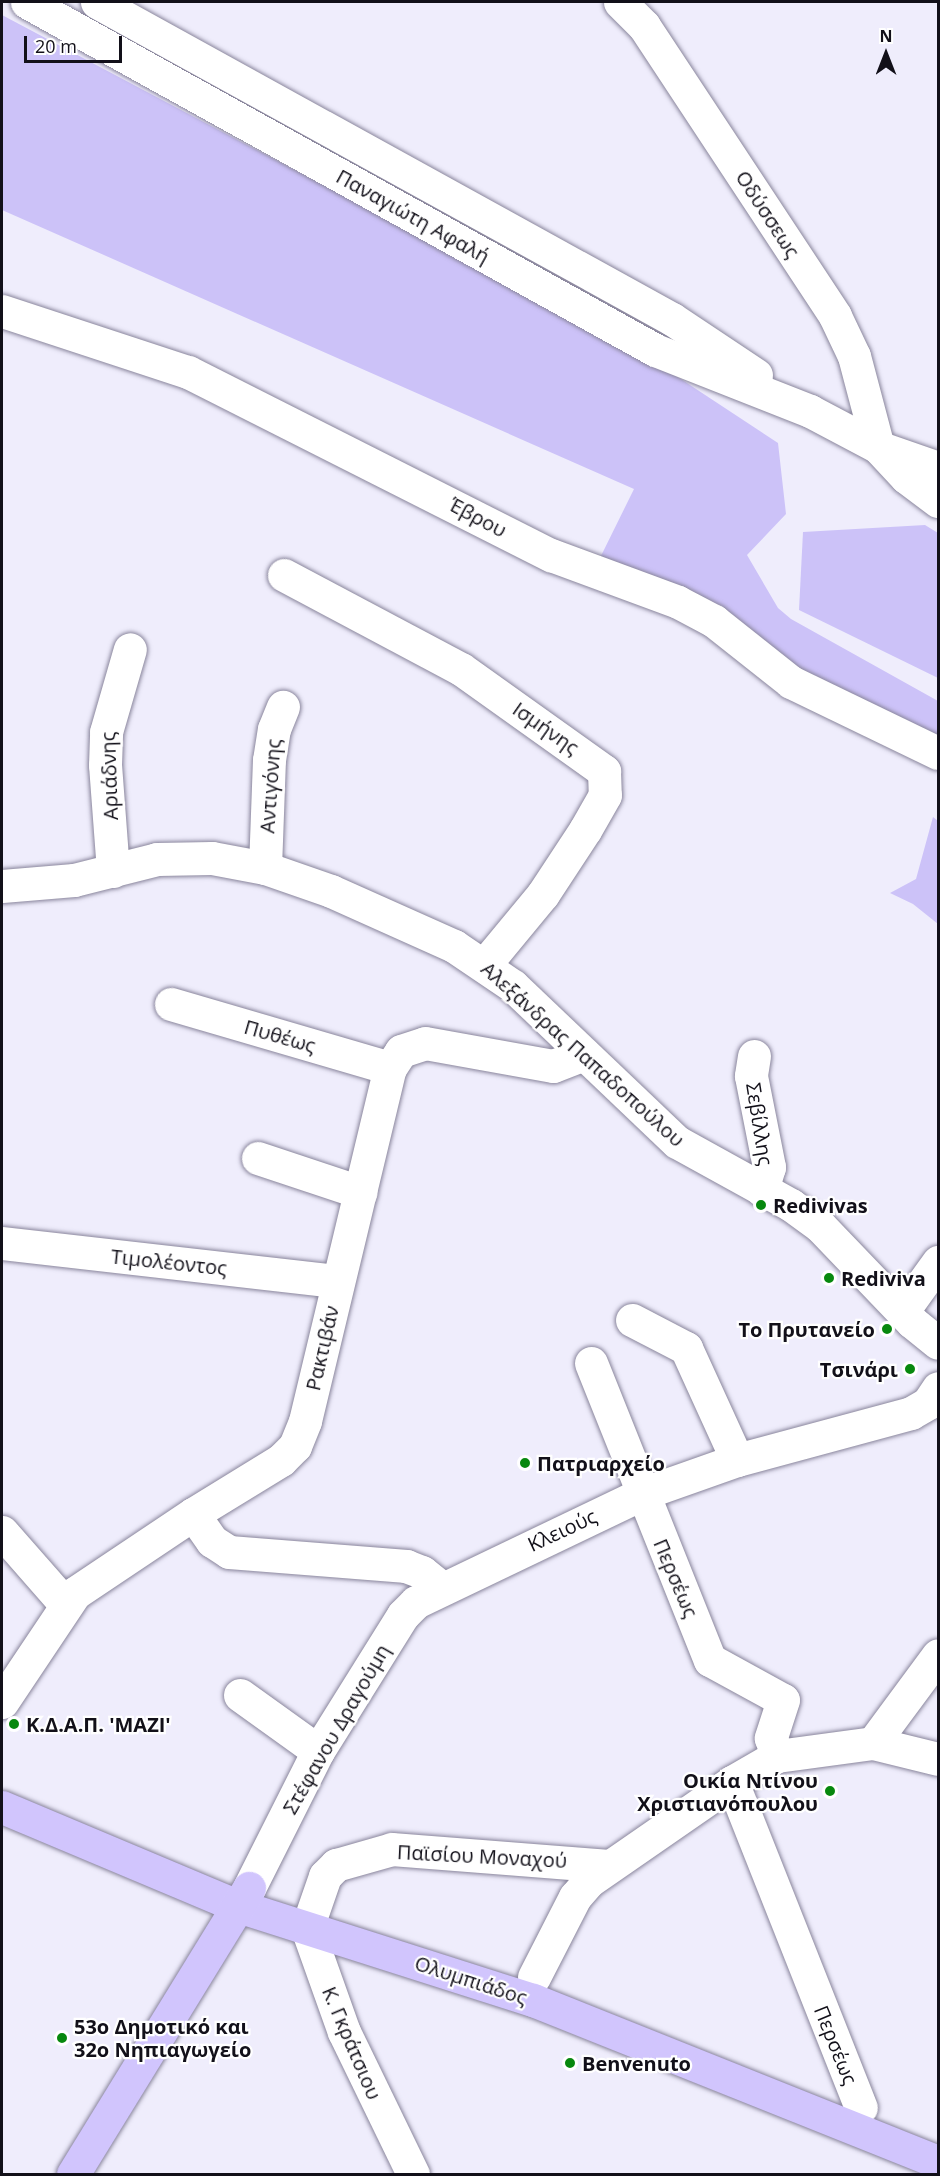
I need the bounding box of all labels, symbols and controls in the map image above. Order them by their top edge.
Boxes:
scale bar [27,24,124,62]
north arrow [856,24,916,84]
text: N [879,25,893,47]
text: 20 m [35,34,77,58]
street label: Παναγιώτη Αφαλή [332,164,494,268]
street label: Οδύσσεως [731,166,805,262]
street label: Έβρου [445,492,511,542]
street label: Ισμήνης [508,697,584,759]
street label: Αριάδνης [95,731,123,821]
street label: Αντιγόνης [255,738,285,834]
street label: Αλεξάνδρας Παπαδοπούλου [477,957,689,1151]
street label: Πυθέως [241,1014,319,1058]
street label: Σεβίλλης [742,1081,778,1167]
place label: Redivivas [773,1193,868,1217]
marker: Redivivas [754,1198,768,1212]
street label: Τιμολέοντος [110,1244,228,1280]
place label: Rediviva [841,1266,926,1290]
marker: Rediviva [822,1271,836,1285]
street label: Ρακτιβάν [301,1303,343,1393]
place label: Το Πρυτανείο [738,1317,875,1341]
marker: Το Πρυτανείο [880,1322,894,1336]
place label: Τσινάρι [820,1357,898,1381]
marker: Τσινάρι [903,1362,917,1376]
place label: Πατριαρχείο [537,1451,665,1475]
marker: Πατριαρχείο [518,1456,532,1470]
street label: Κλειούς [524,1504,600,1556]
street label: Περσέως [649,1535,703,1621]
street label: Στέφανου Δραγούμη [278,1640,394,1818]
place label: Κ.Δ.Α.Π. 'ΜΑΖΙ' [26,1712,171,1736]
marker: Κ.Δ.Α.Π. 'ΜΑΖΙ' [7,1717,21,1731]
place label: Οικία Ντίνου Χριστιανόπουλου [637,1768,818,1815]
marker: Οικία Ντίνου Χριστιανόπουλου [823,1784,837,1798]
street label: Παϊσίου Μοναχού [396,1840,568,1872]
street label: Ολυμπιάδος [412,1951,530,2009]
street label: Κ. Γκράτσιου [317,1983,387,2103]
street label: Περσέως [809,2002,863,2088]
place label: 53ο Δημοτικό και 32ο Νηπιαγωγείο [74,2014,251,2061]
marker: 53ο Δημοτικό και 32ο Νηπιαγωγείο [55,2031,69,2045]
place label: Benvenuto [582,2051,691,2075]
marker: Benvenuto [563,2056,577,2070]

